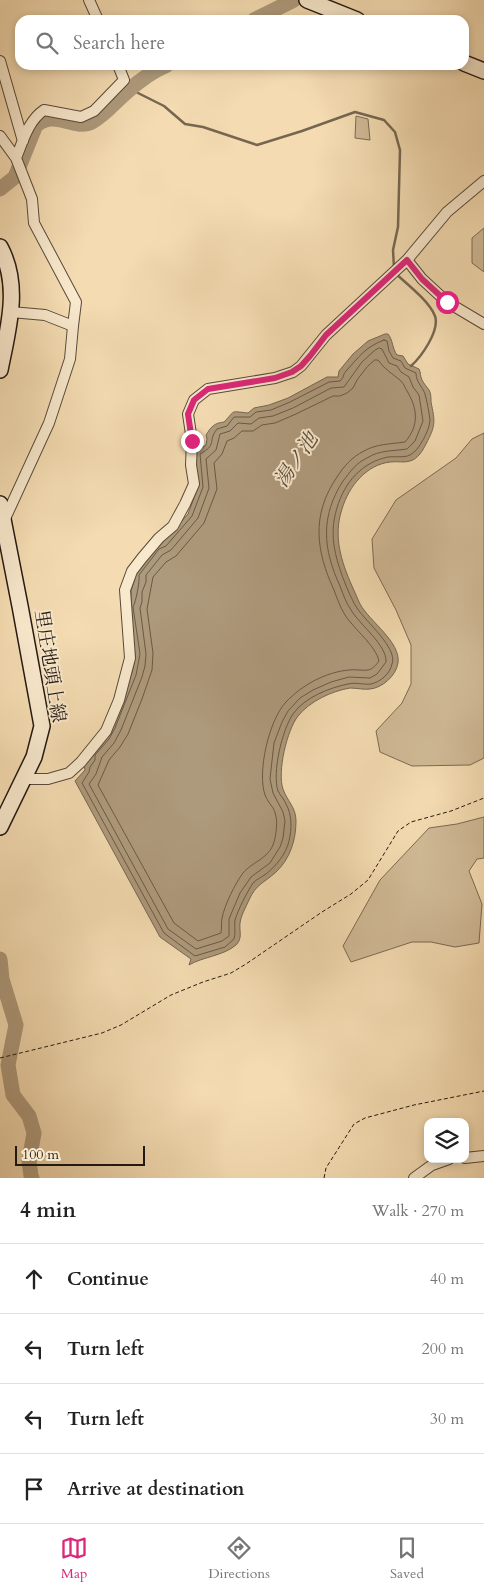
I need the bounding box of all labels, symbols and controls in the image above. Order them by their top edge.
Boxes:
search box [15,15,469,70]
icon: search [33,29,61,57]
text: Search here [73,30,165,56]
route start [436,291,459,314]
water label: 湯ノ池 [268,426,325,492]
route end [181,430,204,453]
street label: 里庄地頭上線 [28,608,72,724]
map controls [424,1118,469,1163]
button: layers [424,1118,469,1163]
scale bar [15,1143,145,1166]
text: 100 m [22,1145,59,1164]
text: 4 min [20,1196,76,1225]
text: Walk · 270 m [372,1200,464,1222]
icon: ahead [20,1265,48,1293]
text: Continue [67,1266,149,1292]
text: 40 m [430,1268,464,1290]
icon: left [20,1335,48,1363]
text: Turn left [67,1336,144,1362]
text: 200 m [422,1338,464,1360]
icon: left [20,1405,48,1433]
text: Turn left [67,1406,144,1432]
text: 30 m [430,1408,464,1430]
icon: arrive [20,1475,48,1503]
text: Arrive at destination [67,1476,244,1502]
tab: Map [60,1534,88,1583]
tab: Directions [208,1534,270,1583]
tab: Saved [390,1534,424,1583]

